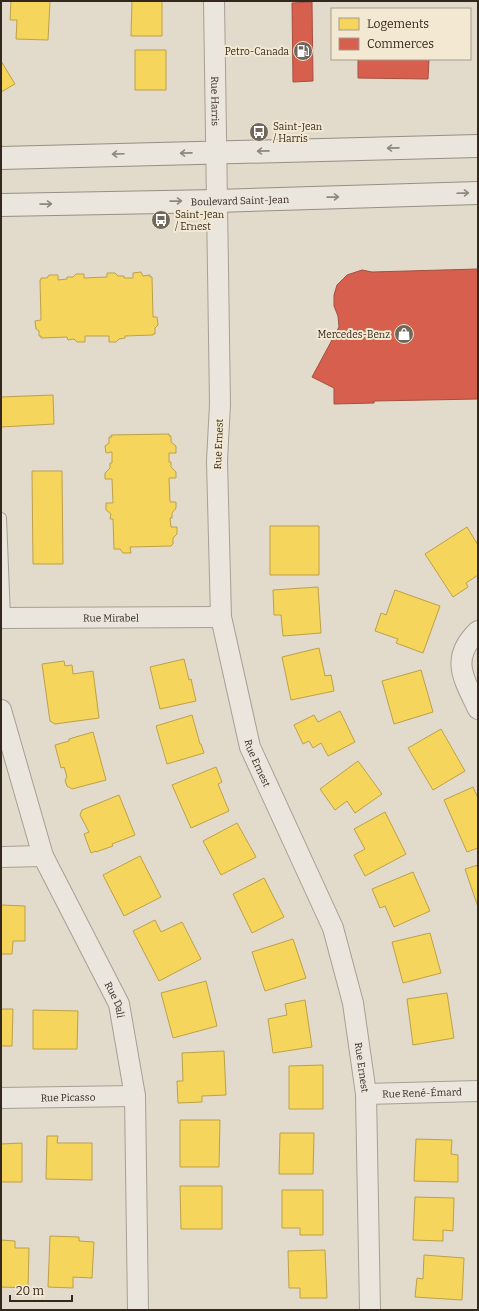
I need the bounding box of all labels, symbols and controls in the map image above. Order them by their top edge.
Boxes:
legend [331,8,471,60]
text: Logements [367,17,429,31]
text: Commerces [367,37,434,51]
fuel station icon: Petro-Canada [292,40,314,62]
place label: Petro-Canada [225,46,290,58]
street label: Rue Harris [208,76,221,126]
bus stop icon: Saint-Jean / Harris [248,121,270,143]
place label: Saint-Jean / Harris [273,121,323,145]
one-way arrow [387,144,400,152]
one-way arrow [257,147,270,155]
one-way arrow [180,149,193,156]
one-way arrow [112,151,125,158]
one-way arrow [456,190,469,197]
one-way arrow [326,193,339,201]
street label: Boulevard Saint-Jean [191,194,290,208]
one-way arrow [169,197,182,205]
one-way arrow [39,200,52,208]
bus stop icon: Saint-Jean / Ernest [150,209,172,231]
place label: Saint-Jean / Ernest [175,209,225,233]
shop icon: Mercedes-Benz [393,323,415,345]
place label: Mercedes-Benz [317,329,390,341]
street label: Rue Ernest [212,418,226,470]
street label: Rue Mirabel [83,612,139,625]
street label: Rue Ernest [241,738,273,789]
street label: Rue Dali [102,980,126,1019]
street label: Rue Ernest [352,1041,371,1094]
street label: Rue René-Émard [382,1085,462,1101]
street label: Rue Picasso [41,1092,96,1104]
scale bar [10,1277,72,1303]
text: 20 m [16,1284,45,1298]

